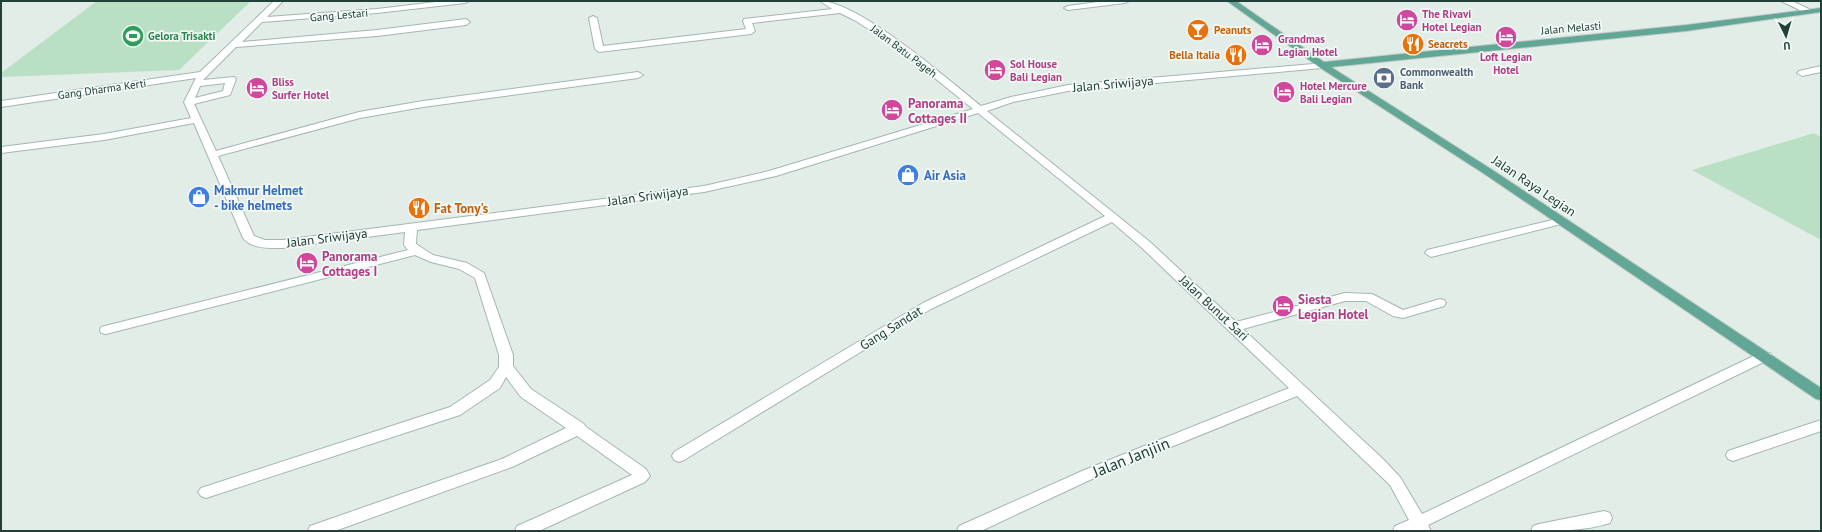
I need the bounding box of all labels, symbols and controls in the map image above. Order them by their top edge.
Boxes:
street label: Gang Lestari [309,5,369,25]
hotel icon: The Rivavi Hotel Legian [1394,7,1420,33]
place label: The Rivavi Hotel Legian [1422,7,1482,34]
north arrow [1766,16,1806,56]
bar icon: Peanuts [1185,17,1211,43]
street label: Jalan Melasti [1539,18,1602,38]
street label: Jalan Batu Pageh [867,21,940,81]
sports icon: Gelora Trisakti [120,23,146,49]
place label: Peanuts [1214,23,1252,37]
hotel icon: Loft Legian Hotel [1493,24,1519,50]
place label: Gelora Trisakti [148,29,215,43]
restaurant icon: Seacrets [1400,31,1426,57]
hotel icon: Grandmas Legian Hotel [1249,32,1275,58]
place label: Grandmas Legian Hotel [1278,32,1338,59]
place label: Seacrets [1428,37,1468,51]
text: U [1783,39,1791,53]
restaurant icon: Bella Italia [1223,42,1249,68]
place label: Bella Italia [1169,48,1220,62]
place label: Loft Legian Hotel [1480,50,1532,77]
hotel icon: Sol House Bali Legian [982,57,1008,83]
place label: Sol House Bali Legian [1010,57,1062,84]
bank icon: Commonwealth Bank [1371,65,1397,91]
place label: Commonwealth Bank [1400,65,1473,92]
street label: Jalan Sriwijaya [1071,72,1154,96]
hotel icon: Bliss Surfer Hotel [244,75,270,101]
place label: Bliss Surfer Hotel [272,75,330,102]
street label: Gang Dharma Kerti [57,76,147,102]
hotel icon: Hotel Mercure Bali Legian [1271,79,1297,105]
place label: Hotel Mercure Bali Legian [1300,79,1367,106]
place label: Panorama Cottages II [908,95,967,127]
hotel icon: Panorama Cottages II [879,97,905,123]
street label: Jalan Raya Legian [1488,151,1579,220]
shop icon: Air Asia [895,162,921,188]
place label: Air Asia [924,167,966,184]
place label: Makmur Helmet - bike helmets [214,182,304,214]
street label: Jalan Sriwijaya [606,182,689,210]
shop icon: Makmur Helmet - bike helmets [186,184,212,210]
restaurant icon: Fat Tony's [406,195,432,221]
place label: Fat Tony's [434,200,489,217]
street label: Jalan Sriwijaya [285,225,368,252]
place label: Panorama Cottages I [322,248,378,280]
hotel icon: Panorama Cottages I [294,250,320,276]
street label: Jalan Bunut Sari [1175,271,1252,345]
place label: Siesta Legian Hotel [1298,291,1369,323]
hotel icon: Siesta Legian Hotel [1270,293,1296,319]
street label: Gang Sandat [857,302,926,354]
street label: Jalan Janjiin [1089,433,1172,482]

